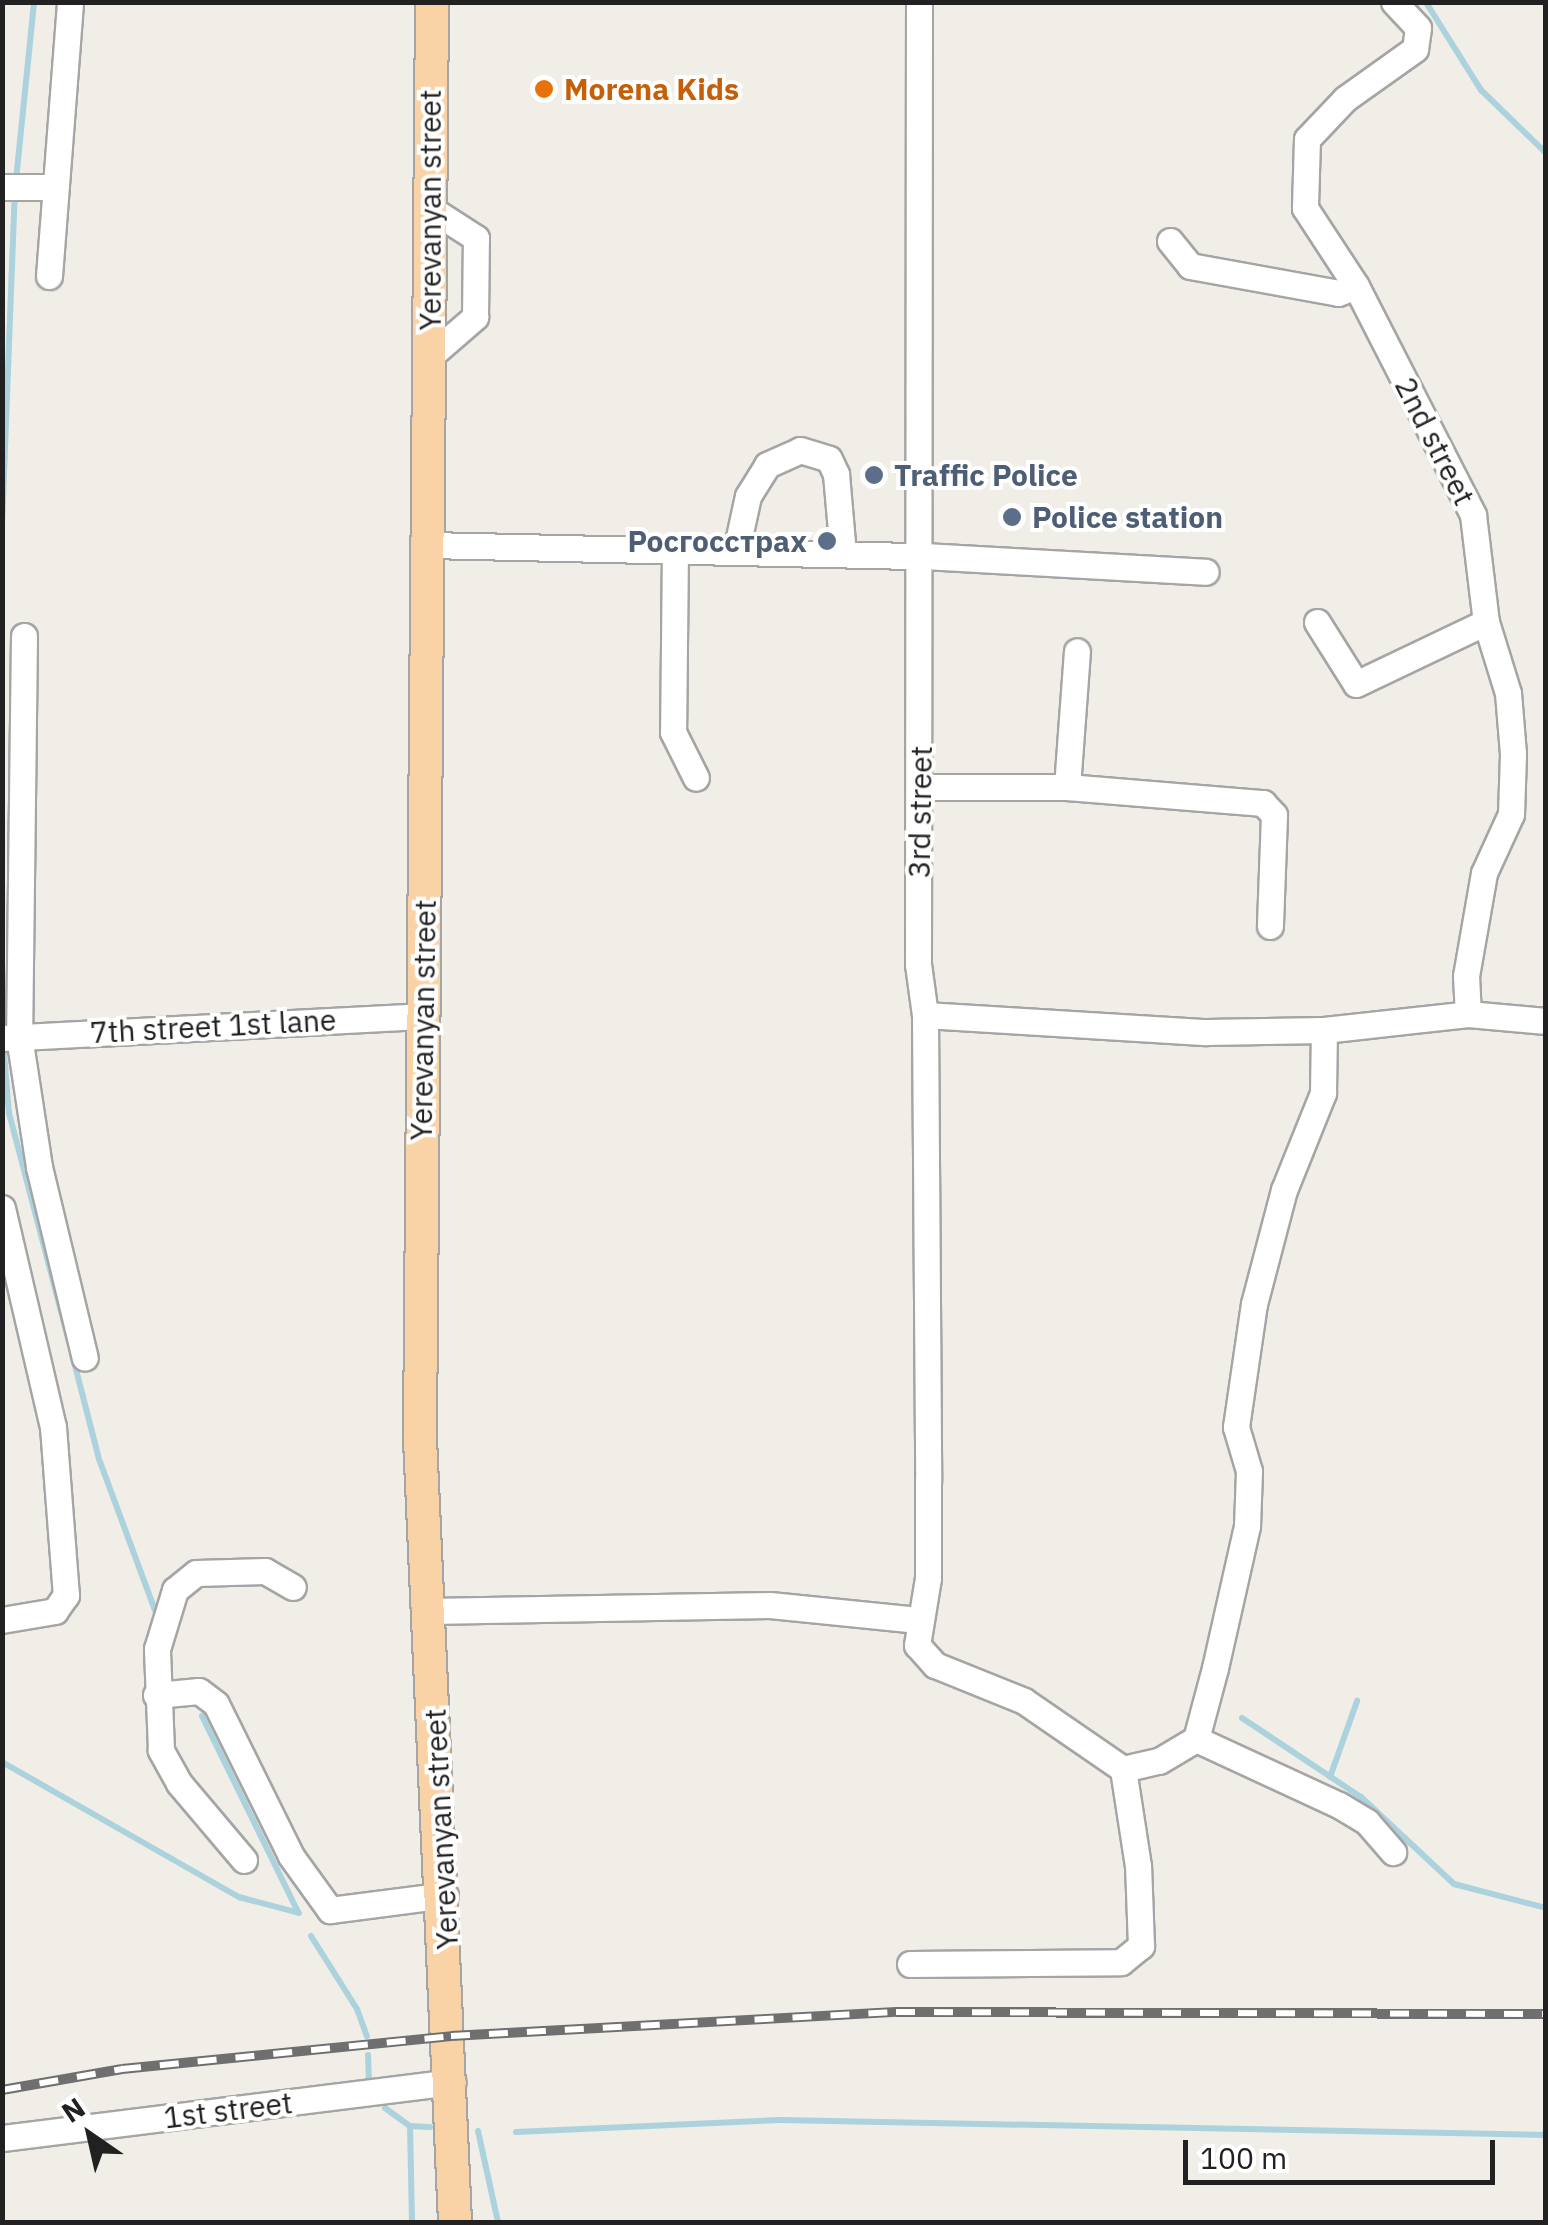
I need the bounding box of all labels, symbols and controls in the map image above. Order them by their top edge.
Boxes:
place label: Morena Kids [564,71,739,107]
marker: Morena Kids [533,78,555,100]
street label: Yerevanyan street [412,89,448,331]
street label: 2nd street [1387,371,1483,511]
place label: Traffic Police [894,457,1078,493]
marker: Traffic Police [863,464,885,486]
place label: Police station [1032,499,1223,535]
marker: Police station [1001,506,1023,528]
place label: Росгосстрах [628,523,807,559]
marker: Росгосстрах [816,530,838,552]
street label: 3rd street [901,745,939,879]
street label: Yerevanyan street [403,899,443,1141]
street label: 7th street 1st lane [89,1002,337,1050]
street label: Yerevanyan street [417,1708,465,1950]
street label: 1st street [162,2084,294,2136]
north arrow [40,2085,140,2185]
text: N [54,2089,92,2131]
scale bar [1188,2120,1500,2182]
text: 100 m [1200,2138,1287,2177]

